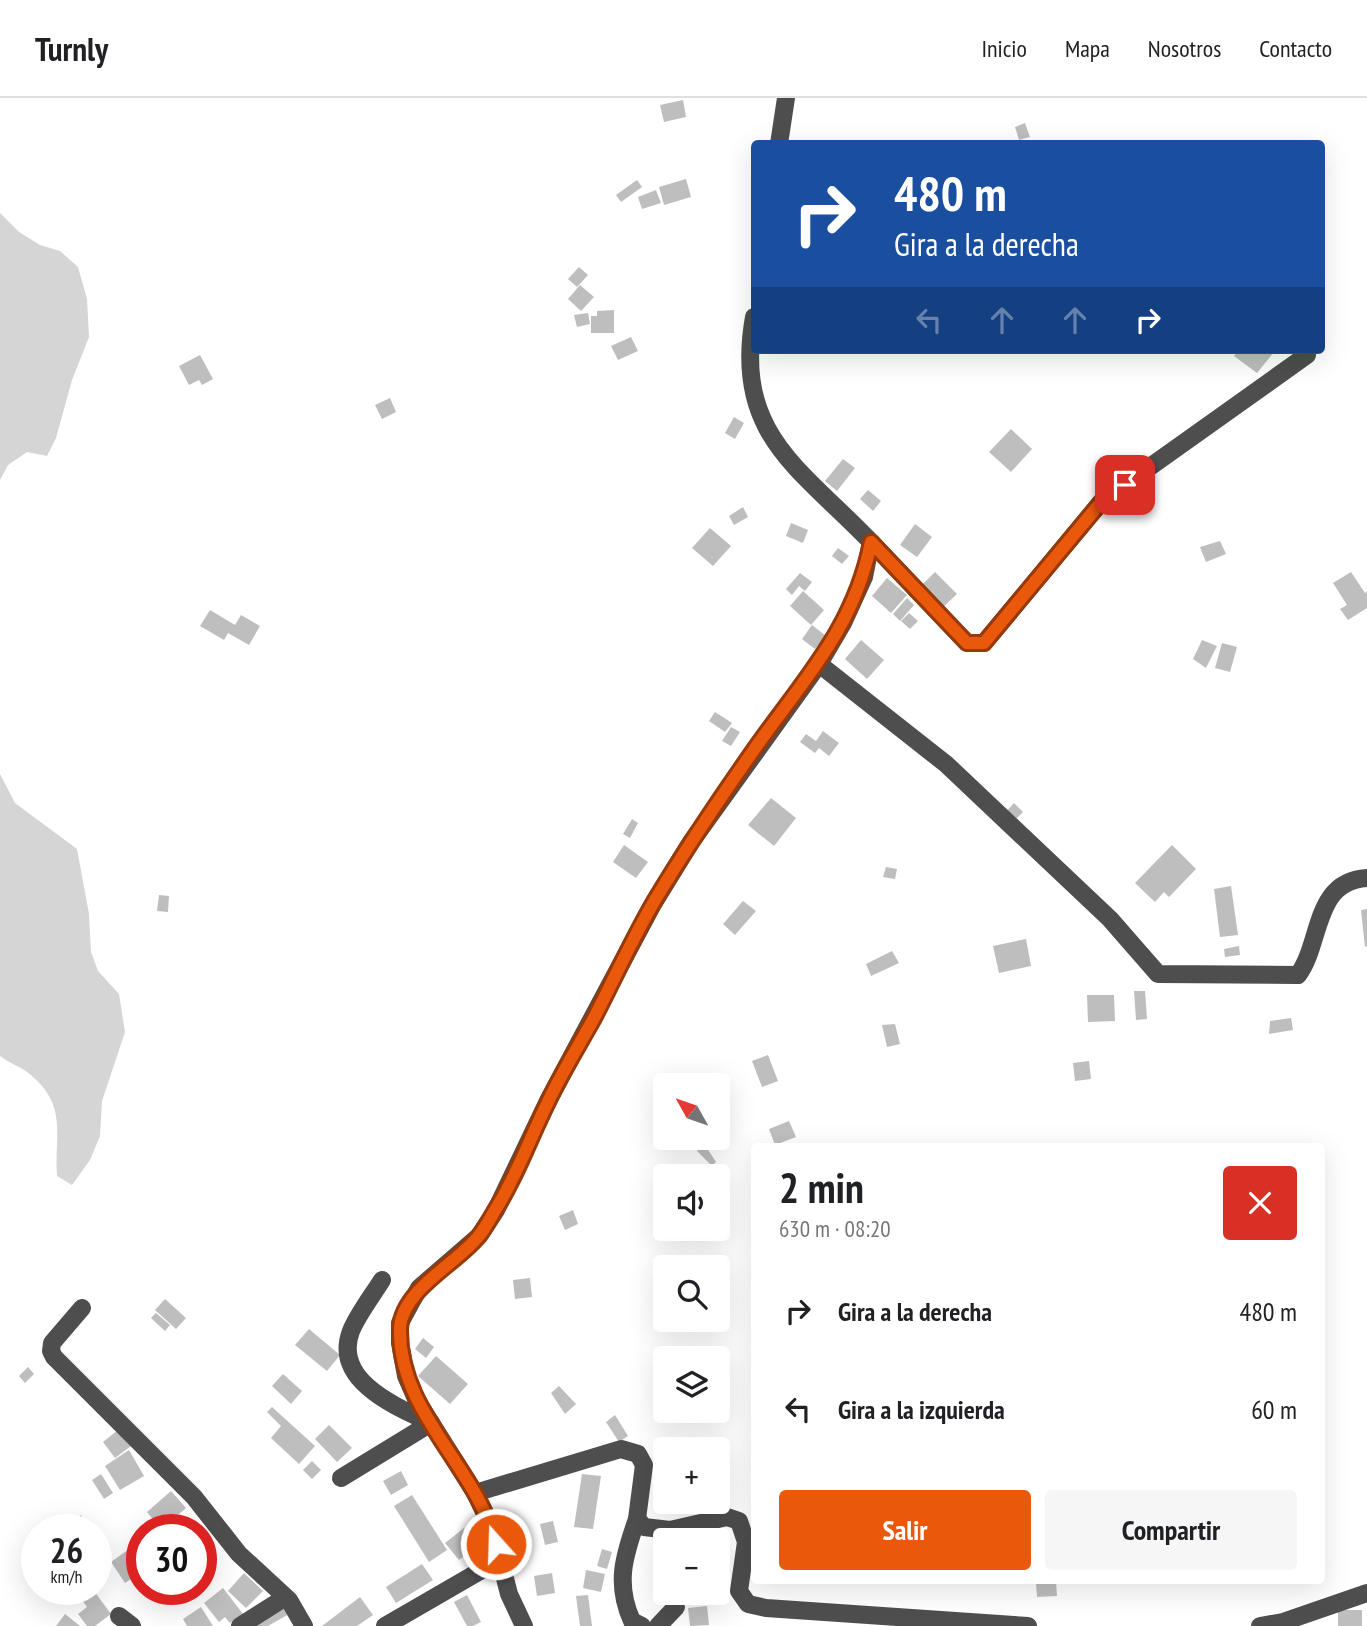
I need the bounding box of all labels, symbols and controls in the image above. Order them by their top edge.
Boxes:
text: Turnly [35,27,108,70]
text: Inicio [981,33,1027,64]
text: Mapa [1065,33,1110,64]
text: Nosotros [1148,33,1221,64]
text: Contacto [1259,33,1332,64]
text: 480 m [894,161,1007,225]
icon: right [779,168,870,259]
text: Gira a la derecha [894,223,1079,265]
icon: left [910,301,948,339]
icon: ahead [983,301,1021,339]
icon: ahead [1056,301,1094,339]
icon: right [1129,301,1167,339]
pin [1095,455,1155,515]
icon: arrive [1106,466,1144,504]
north arrow [653,1073,730,1150]
map controls [653,1073,730,1605]
text: 2 min [779,1160,864,1215]
button: sound [653,1164,730,1241]
button: close [1223,1166,1297,1240]
text: 630 m · 08:20 [779,1214,891,1243]
button: search [653,1255,730,1332]
icon: right [779,1292,817,1330]
text: Gira a la derecha [838,1295,992,1328]
text: 480 m [1239,1295,1297,1328]
button: layers [653,1346,730,1423]
icon: left [779,1390,817,1428]
text: Gira a la izquierda [838,1393,1005,1426]
text: 60 m [1251,1393,1297,1426]
button: + [653,1437,730,1514]
button: Salir [779,1490,1031,1570]
button: Compartir [1045,1490,1297,1570]
position arrow [459,1507,533,1581]
speed limit sign: 30 [126,1514,217,1605]
text: 26 [50,1527,83,1573]
button: − [653,1528,730,1605]
text: km/h [51,1565,82,1588]

